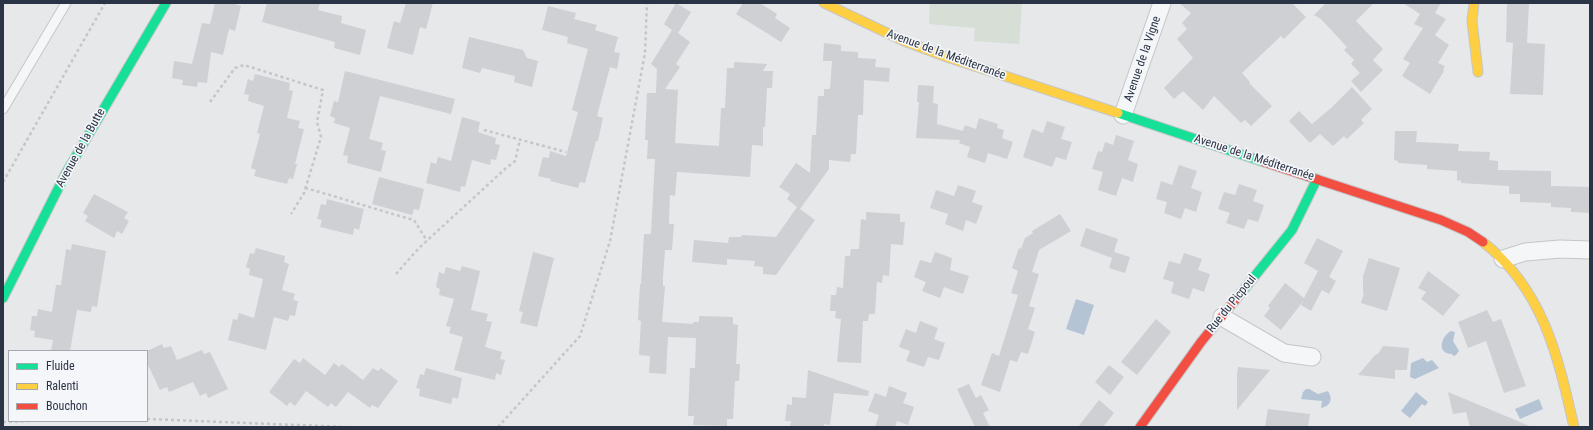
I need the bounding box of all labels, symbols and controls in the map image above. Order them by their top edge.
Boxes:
street label: Avenue de la Vigne [1122,14,1164,104]
street label: Avenue de la Méditerranée [885,27,1007,83]
street label: Avenue de la Butte [53,106,109,190]
street label: Avenue de la Méditerranée [1192,132,1316,184]
street label: Rue du Picpoul [1204,272,1260,336]
legend [8,350,148,422]
text: Fluide [46,359,75,373]
text: Ralenti [46,379,79,393]
text: Bouchon [46,399,88,413]

